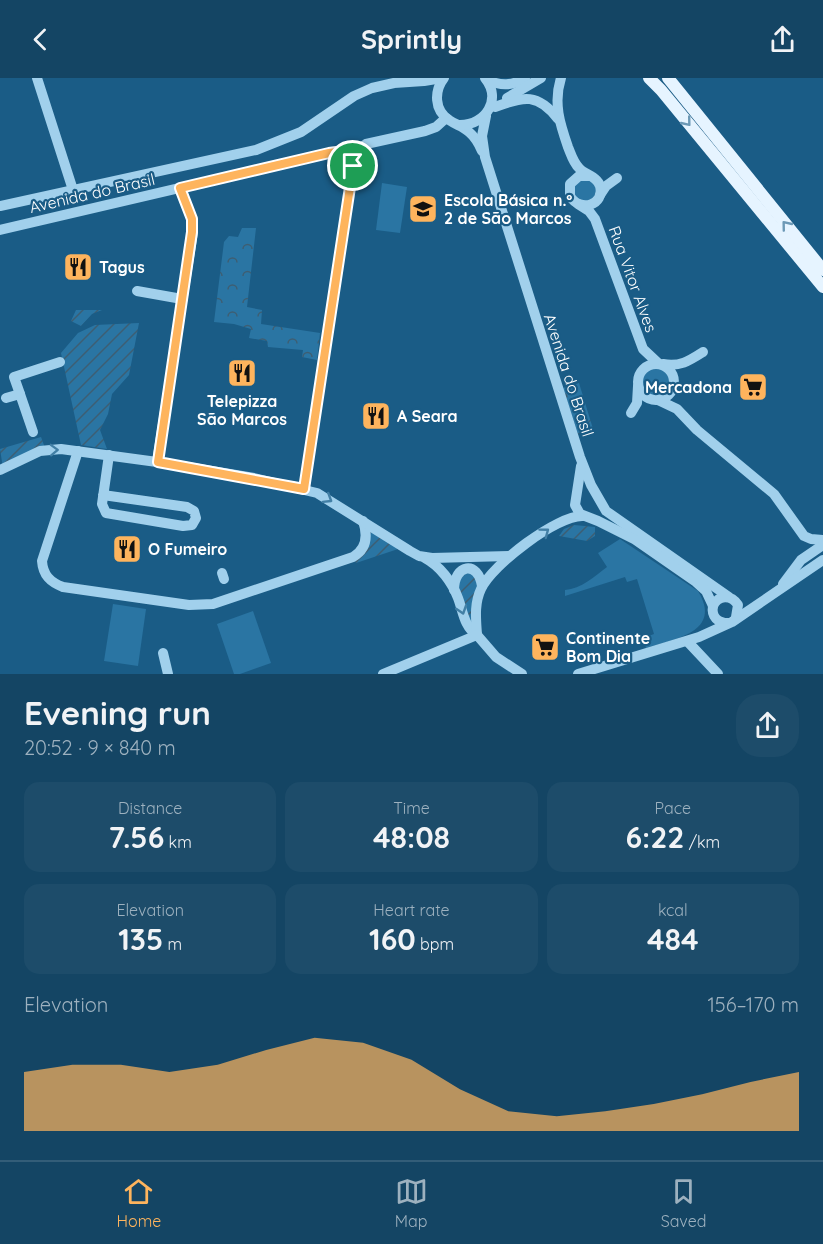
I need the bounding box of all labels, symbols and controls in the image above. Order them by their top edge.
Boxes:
text: Sprintly [361,22,462,56]
icon: back [24,23,57,56]
icon: share [766,23,799,56]
one-way arrow [680,115,691,126]
pin [327,140,378,191]
icon: arrive [336,149,369,182]
street label: Avenida do Brasil [27,169,157,217]
place label: Escola Básica n.º 2 de São Marcos [444,190,572,228]
school or university icon: Escola Básica n.º 2 de São Marcos [407,193,439,225]
one-way arrow [782,221,793,232]
street label: Rua Vitor Alves [604,223,662,335]
restaurant icon: Tagus [62,251,94,283]
place label: Tagus [99,257,145,277]
street label: Avenida do Brasil [540,311,598,439]
restaurant icon: Telepizza São Marcos [226,357,258,389]
supermarket icon: Mercadona [737,371,769,403]
place label: Mercadona [645,377,732,397]
place label: Telepizza São Marcos [197,391,287,429]
restaurant icon: A Seara [360,400,392,432]
place label: A Seara [397,406,458,426]
one-way arrow [50,443,59,456]
one-way arrow [322,492,332,504]
one-way arrow [538,528,549,539]
restaurant icon: O Fumeiro [111,533,143,565]
place label: O Fumeiro [148,539,227,559]
one-way arrow [455,604,467,615]
place label: Continente Bom Dia [566,628,650,666]
supermarket icon: Continente Bom Dia [529,631,561,663]
text: Evening run [24,692,211,733]
button: share [736,694,799,757]
text: 20:52 · 9 × 840 m [24,735,176,760]
text: Distance [118,798,182,818]
text: Time [393,798,430,818]
text: Pace [655,798,691,818]
text: 7.56 [109,818,164,856]
text: 48:08 [373,818,450,856]
text: 6:22 [625,818,684,856]
text: km [164,832,192,852]
text: /km [684,832,720,852]
text: Elevation [116,900,184,920]
text: Heart rate [373,900,450,920]
text: kcal [658,900,688,920]
text: 135 [118,920,163,958]
text: 160 [369,920,416,958]
text: 484 [647,920,699,958]
text: m [163,934,182,954]
text: bpm [416,934,454,954]
text: Elevation [24,992,108,1017]
text: 156–170 m [707,992,799,1017]
tab: Home [117,1175,161,1231]
tab: Map [395,1175,428,1231]
tab: Saved [661,1175,706,1231]

